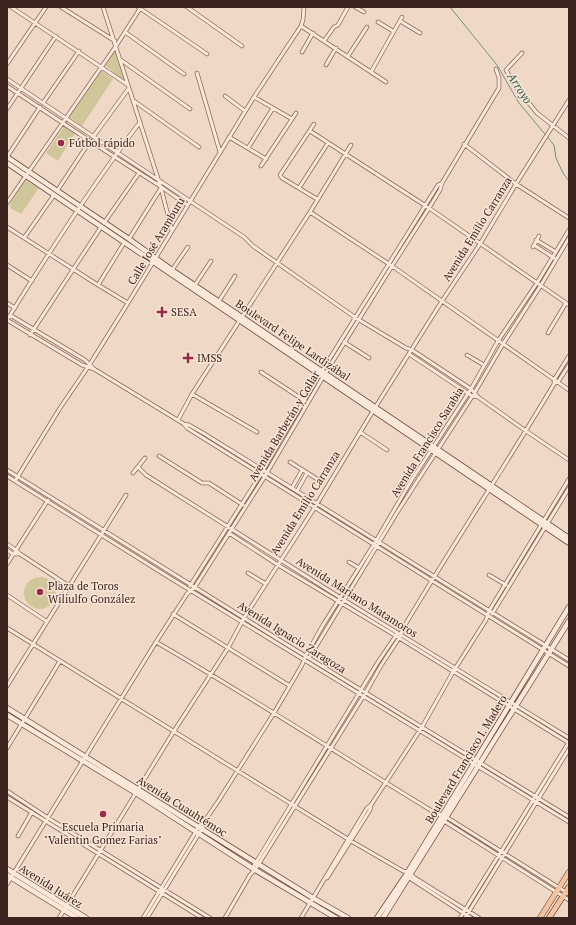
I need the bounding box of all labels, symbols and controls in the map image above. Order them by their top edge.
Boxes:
water label: Arroyo [504,69,536,107]
place label: Fútbol rápido [69,136,135,150]
marker: Fútbol rápido [56,138,66,148]
street label: Avenida Emilio Carranza [439,174,515,284]
street label: Calle José Aramburu [124,194,188,287]
street label: Boulevard Felipe Lardizábal [233,296,353,384]
place label: SESA [171,305,197,319]
marker: SESA [156,306,168,318]
place label: IMSS [197,351,222,365]
marker: IMSS [182,352,194,364]
street label: Avenida Barberán y Collar [245,368,323,484]
street label: Avenida Francisco Sarabia [387,384,467,500]
street label: Avenida Emilio Carranza [267,448,343,558]
street label: Avenida Mariano Matamoros [294,554,421,640]
place label: Plaza de Toros Wiliulfo González [48,579,135,606]
marker: Plaza de Toros Wiliulfo González [35,587,45,597]
street label: Avenida Ignacio Zaragoza [235,598,349,676]
street label: Boulevard Francisco I. Madero [422,692,510,826]
street label: Avenida Cuauhtémoc [134,773,230,839]
marker: Escuela Primaria "Valentin Gomez Farias" [98,809,108,819]
place label: Escuela Primaria "Valentin Gomez Farias" [44,820,162,847]
street label: Avenida Juárez [17,861,85,911]

